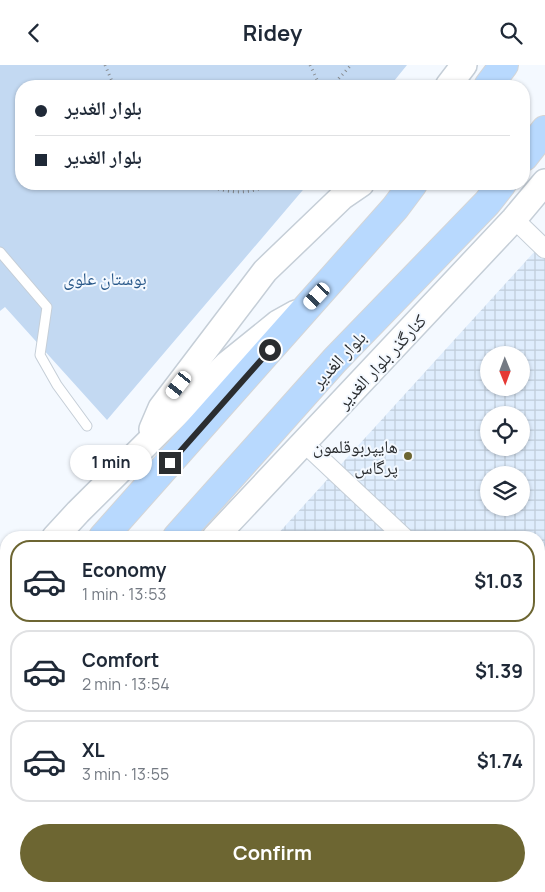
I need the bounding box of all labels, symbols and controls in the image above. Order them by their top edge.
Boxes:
text: Ridey [243,18,302,48]
icon: back [20,19,48,47]
icon: search [497,19,525,47]
text: بلوار الغدیر [65,95,142,121]
text: بلوار الغدیر [65,144,142,170]
park label: بوستان علوی [63,266,147,290]
car [301,280,332,312]
street label: کنارگذر بلوار الغدیر [330,308,431,414]
street label: بلوار الغدیر [305,325,371,394]
route start [259,339,281,361]
north arrow [480,346,530,396]
map controls [480,346,530,516]
car [163,369,194,401]
button: locate [480,406,530,456]
place label: هایپربوقلمون پرگاس [313,434,398,479]
callout: 1 min [70,445,152,481]
marker: هایپربوقلمون پرگاس [402,450,414,462]
text: 1 min [91,451,131,473]
route end [159,452,181,474]
button: layers [480,466,530,516]
text: Economy [82,557,166,583]
icon: car [22,559,67,604]
text: $1.03 [474,568,523,594]
text: 1 min · 13:53 [82,583,166,605]
text: Comfort [82,647,159,673]
icon: car [22,649,67,694]
text: $1.39 [475,658,523,684]
text: 2 min · 13:54 [82,673,170,695]
text: XL [82,737,105,763]
icon: car [22,739,67,784]
text: $1.74 [477,748,523,774]
text: 3 min · 13:55 [82,763,169,785]
button: Confirm [20,824,525,882]

